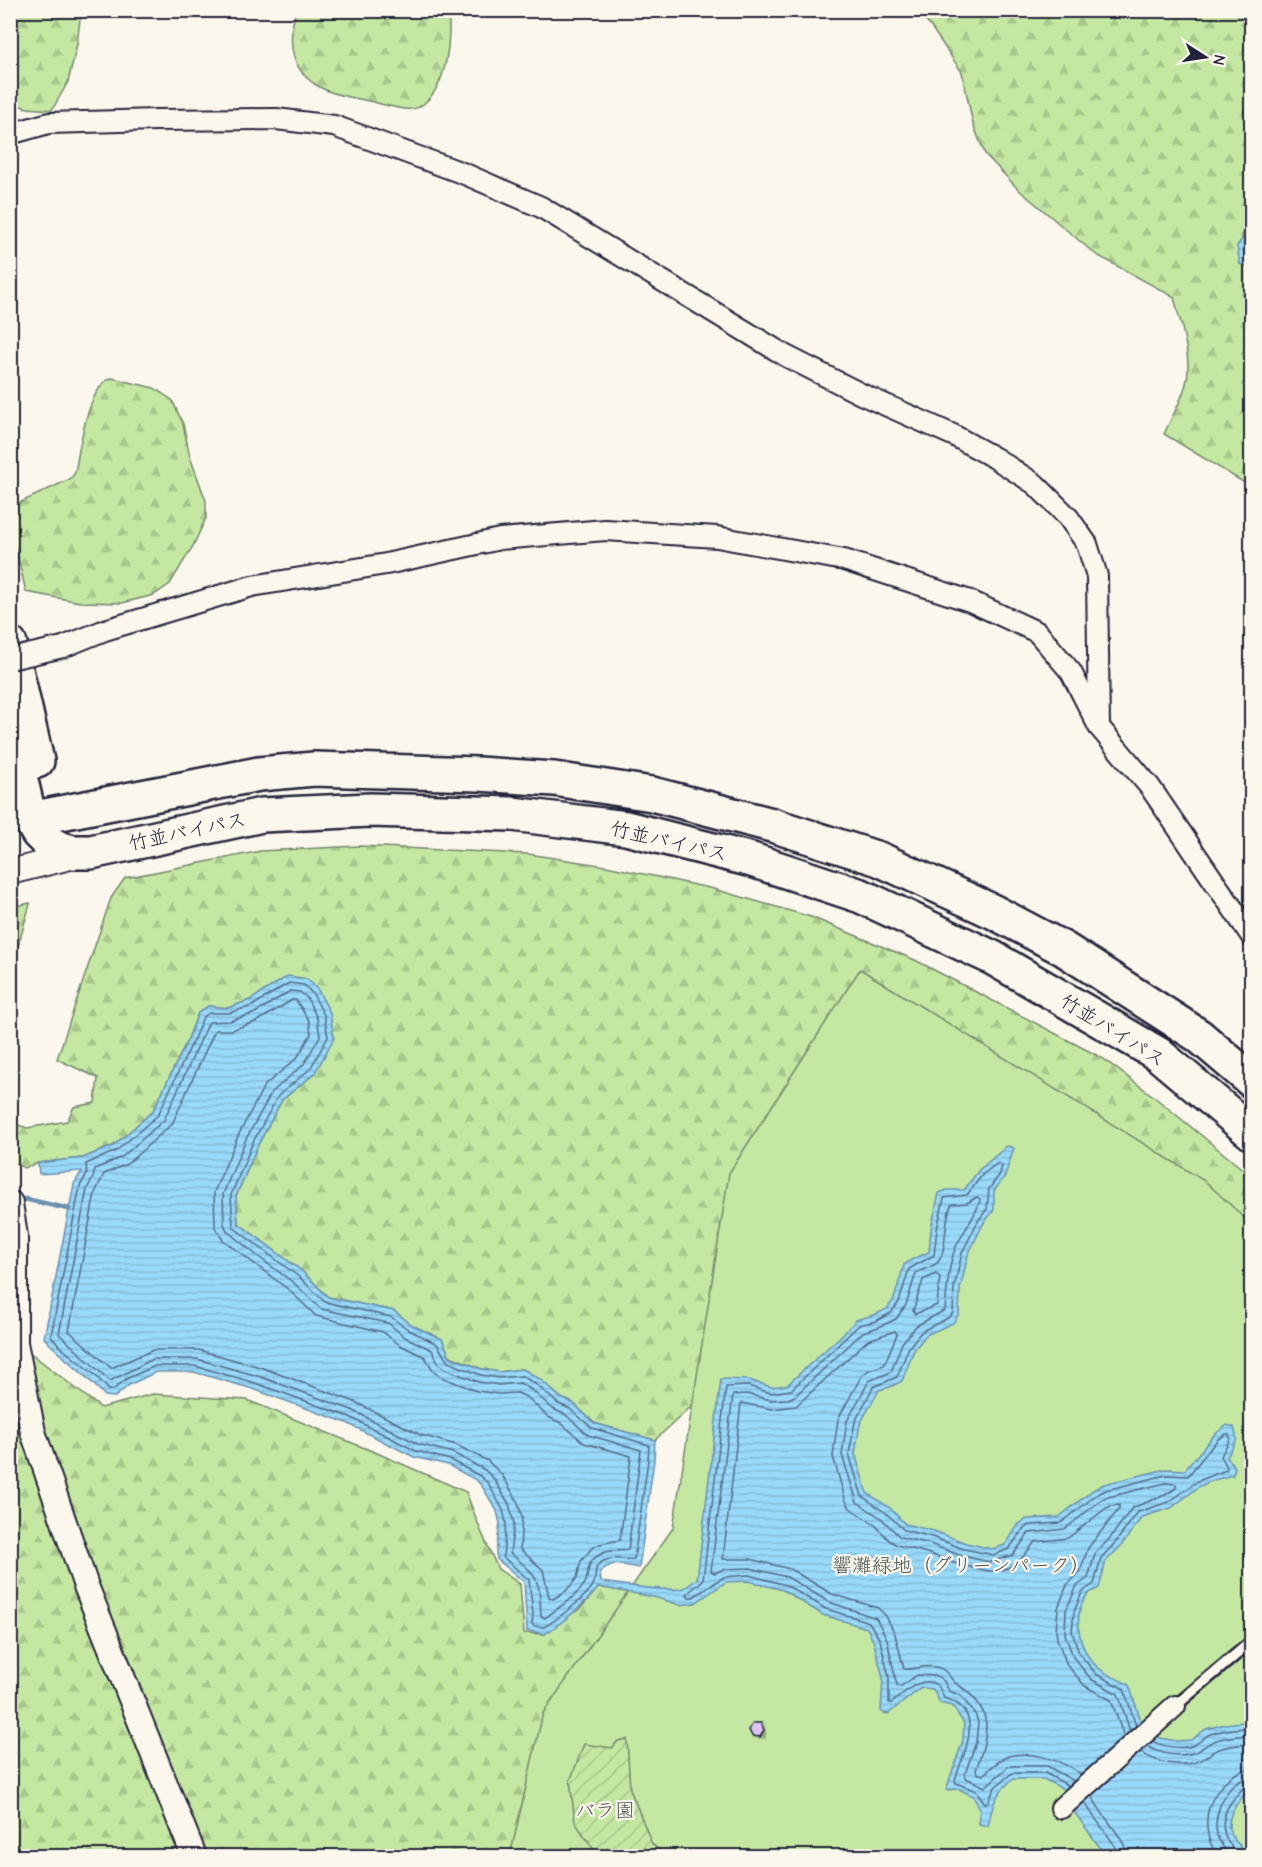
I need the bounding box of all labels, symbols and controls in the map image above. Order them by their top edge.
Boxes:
north arrow [1175,27,1235,87]
text: N [1209,53,1229,67]
street label: 竹並バイパス [126,808,248,855]
street label: 竹並バイパス [608,817,730,866]
street label: 竹並バイパス [1056,989,1170,1072]
park label: 響灘緑地（グリーンパーク） [832,1554,1090,1577]
park label: バラ園 [575,1799,635,1822]

